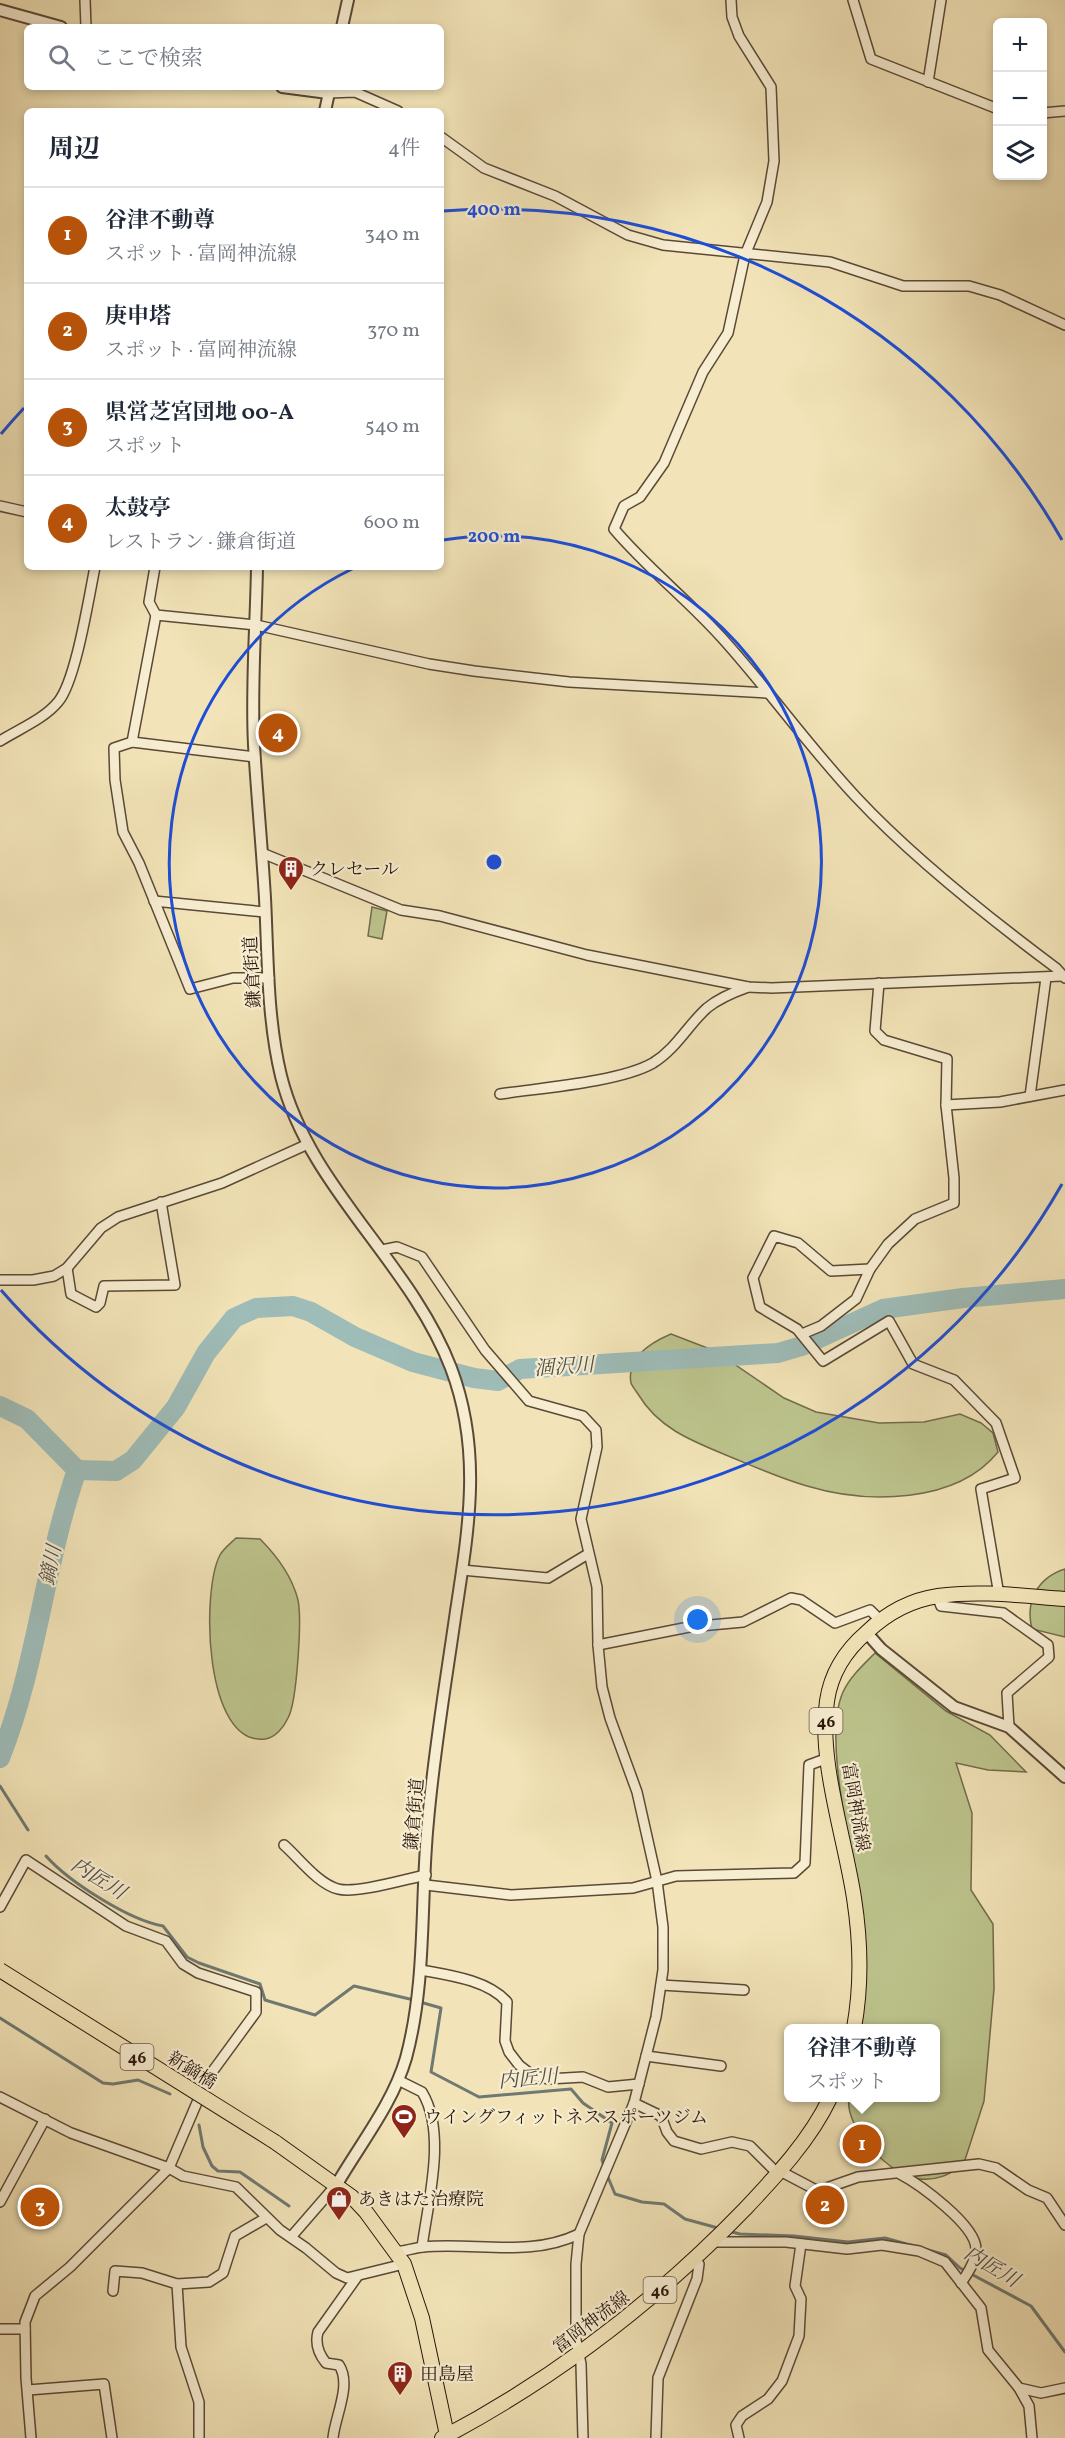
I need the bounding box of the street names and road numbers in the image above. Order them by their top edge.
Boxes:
street label: 鎌倉街道 [239,935,268,1009]
road number: 46 [810,1708,842,1734]
street label: 富岡神流線 [834,1761,875,1854]
street label: 鎌倉街道 [400,1777,431,1851]
road number: 46 [120,2044,154,2070]
street label: 新鏑橋 [162,2046,221,2096]
road number: 46 [644,2277,676,2303]
street label: 富岡神流線 [548,2286,635,2360]

